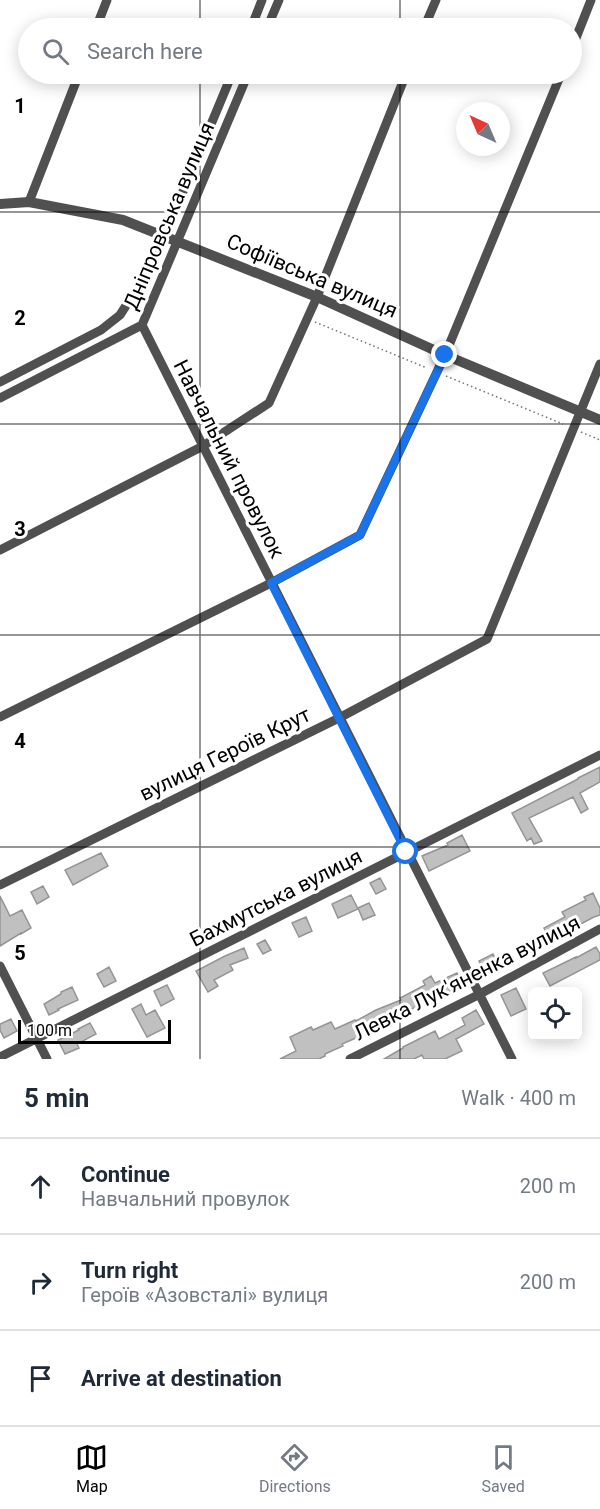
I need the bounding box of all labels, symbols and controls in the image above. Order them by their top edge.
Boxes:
search box [18,18,582,84]
icon: search [39,35,72,68]
text: Search here [87,39,203,64]
text: 1 [14,94,26,118]
north arrow [456,102,510,156]
street label: Дніпровська вулиця [119,119,219,313]
street label: Софіївська вулиця [223,229,401,323]
text: 2 [14,306,26,330]
route end [431,341,457,367]
street label: Навчальний провулок [169,356,290,563]
text: 3 [14,517,26,541]
street label: вулиця Героїв Крут [136,702,314,806]
text: 4 [14,729,26,753]
route start [392,838,418,864]
street label: Бахмутська вулиця [186,844,366,952]
street label: Левка Лук'яненка вулиця [350,910,584,1046]
text: 5 [14,941,26,965]
map controls [528,987,582,1041]
button: locate [528,987,582,1041]
scale bar [18,1017,171,1044]
text: 100 m [27,1021,72,1040]
text: 5 min [24,1083,89,1113]
text: Walk · 400 m [461,1086,576,1110]
text: Continue [81,1162,170,1187]
icon: ahead [24,1170,57,1203]
text: 200 m [520,1174,576,1198]
text: Навчальний провулок [81,1187,290,1211]
text: Turn right [81,1258,178,1283]
icon: right [24,1266,57,1299]
text: 200 m [520,1270,576,1294]
text: Героїв «Азовсталі» вулиця [81,1283,328,1307]
icon: arrive [24,1362,57,1395]
text: Arrive at destination [81,1366,282,1391]
tab: Map [75,1441,108,1496]
tab: Directions [259,1441,331,1496]
tab: Saved [481,1441,525,1496]

